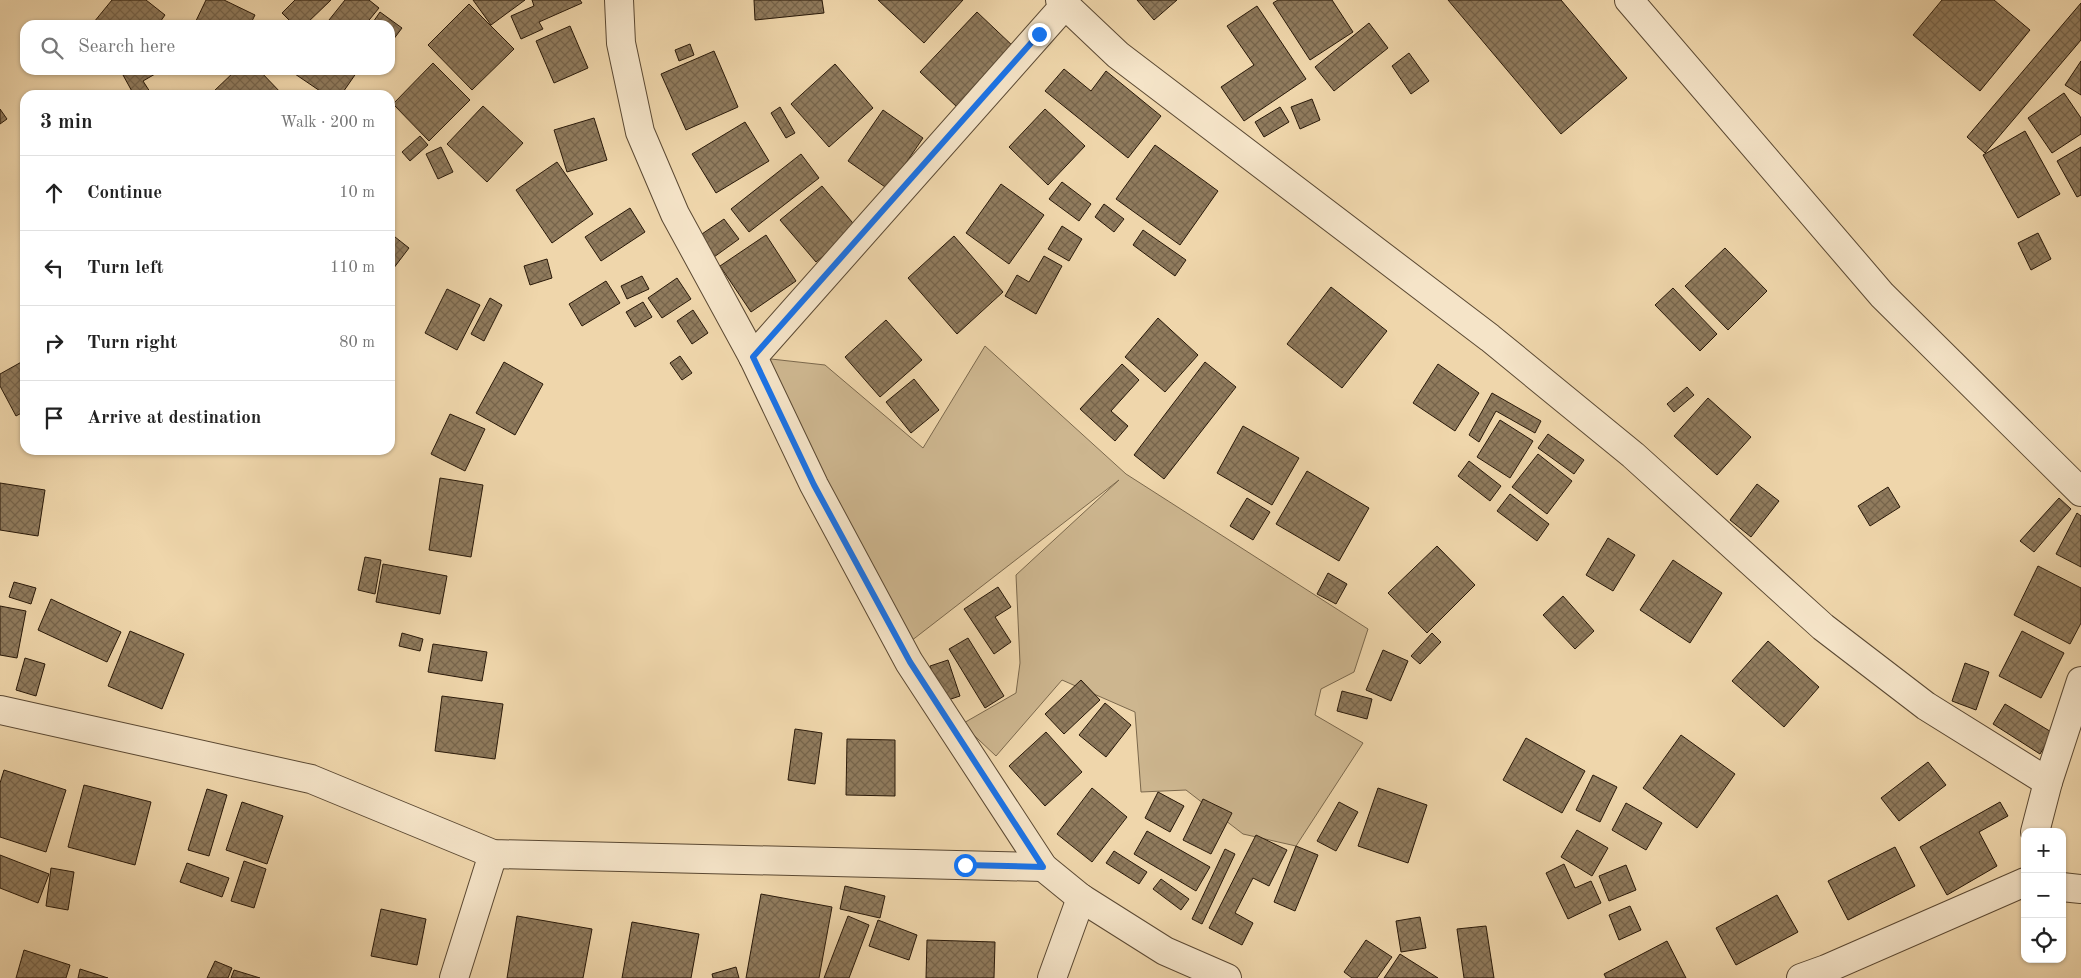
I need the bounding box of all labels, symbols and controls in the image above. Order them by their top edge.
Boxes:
search box [20,20,395,75]
route end [1028,23,1051,46]
icon: search [38,34,66,62]
text: Search here [78,38,175,57]
text: 3 min [40,112,93,133]
text: Walk · 200 m [280,115,375,131]
icon: ahead [40,179,68,207]
text: Continue [87,184,162,203]
text: 10 m [339,185,375,201]
icon: left [40,254,68,282]
text: Turn left [87,259,164,278]
text: 110 m [330,260,375,276]
icon: right [40,329,68,357]
text: Turn right [87,334,177,353]
text: 80 m [339,335,375,351]
icon: arrive [40,404,68,432]
text: Arrive at destination [87,409,261,428]
map controls [2021,828,2066,963]
button: + [2021,828,2066,873]
route start [954,854,977,877]
button: − [2021,873,2066,918]
button: locate [2021,918,2066,963]

